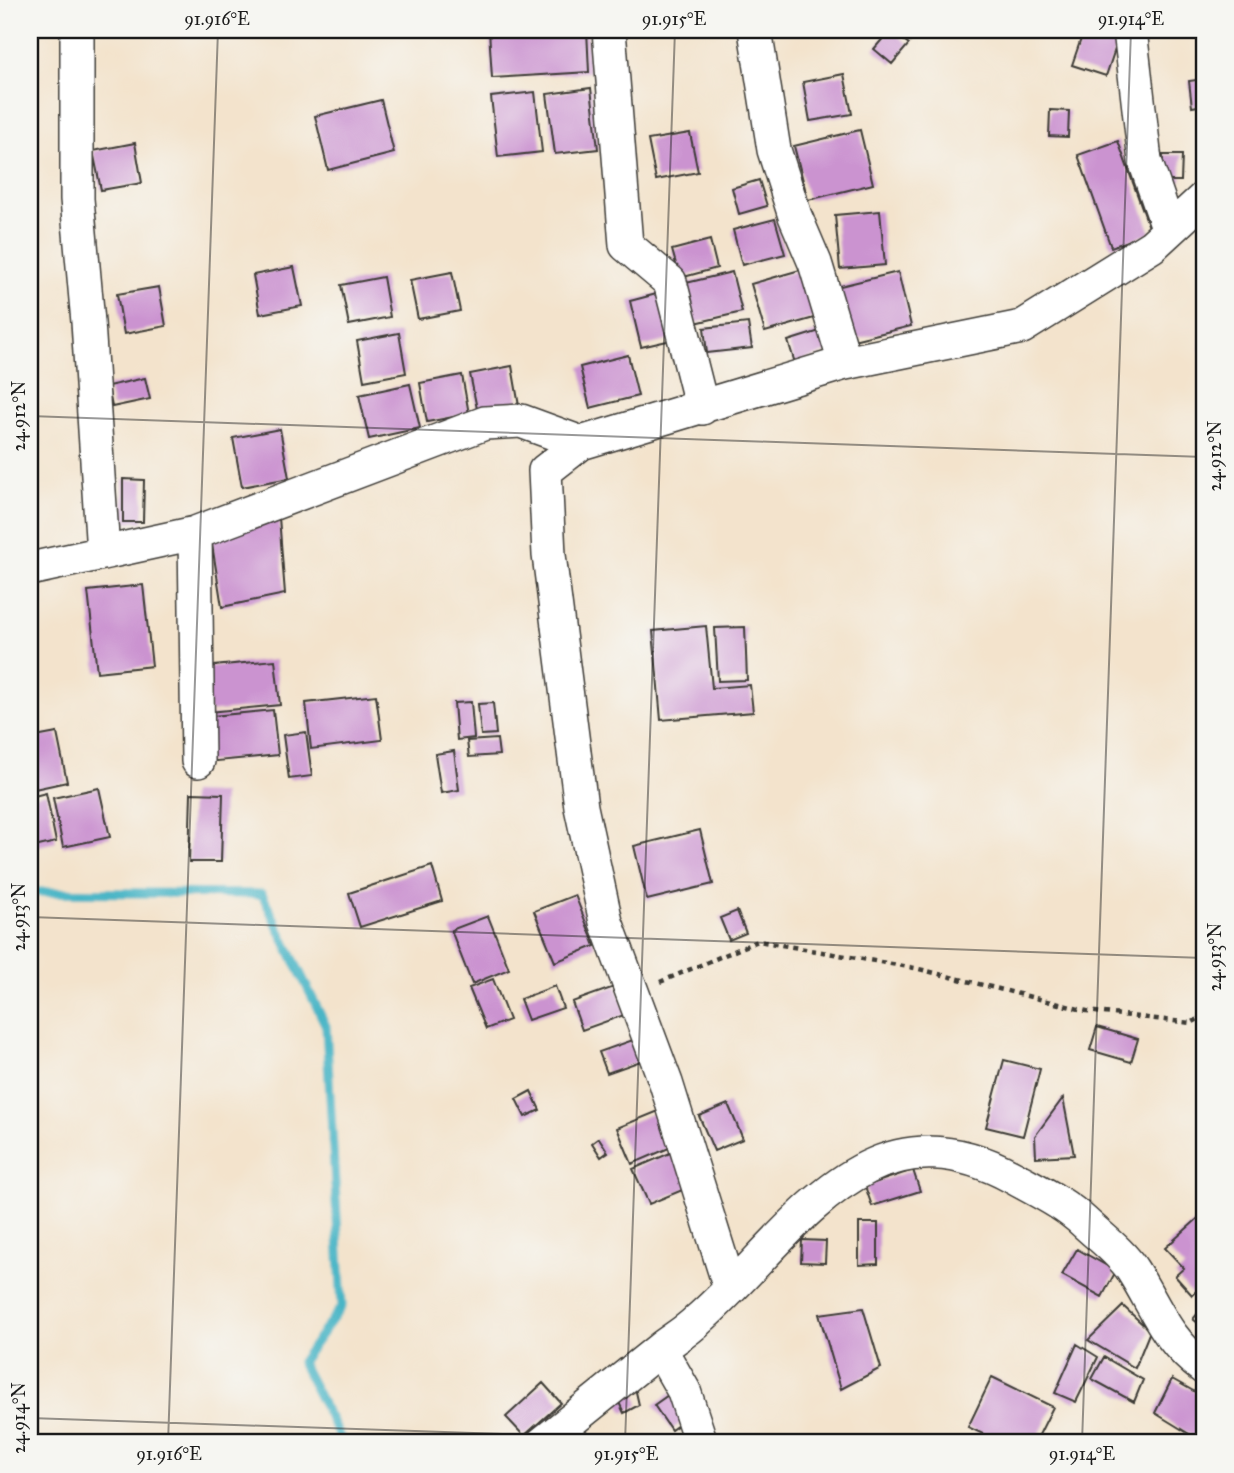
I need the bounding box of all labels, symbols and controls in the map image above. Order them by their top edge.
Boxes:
text: 91.916°E [184,8,250,30]
text: 91.915°E [642,8,706,30]
text: 91.914°E [1098,8,1164,30]
text: 24.912°N [8,381,30,451]
text: 24.912°N [1204,421,1226,491]
text: 24.913°N [8,883,30,951]
text: 24.913°N [1204,923,1226,991]
text: 24.914°N [8,1382,30,1454]
text: 91.916°E [136,1443,202,1465]
text: 91.915°E [594,1443,658,1465]
text: 91.914°E [1049,1443,1115,1465]

